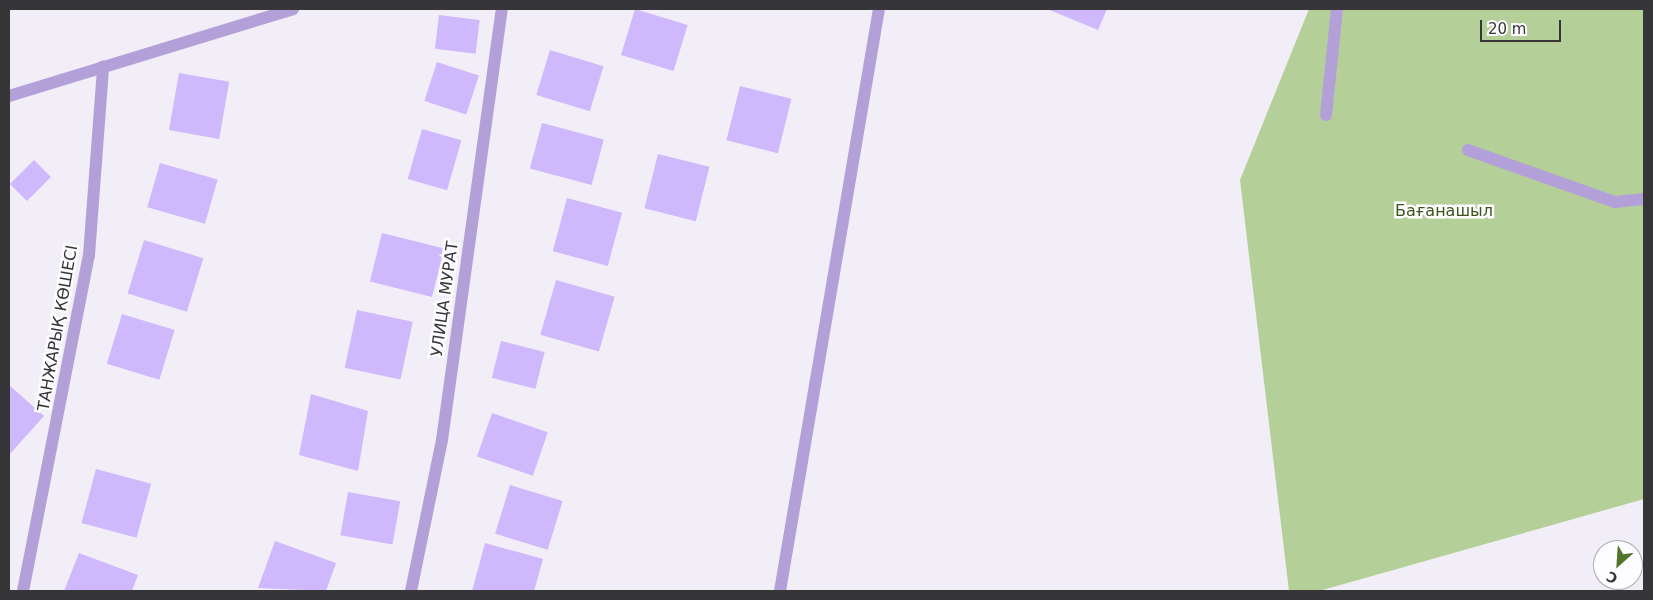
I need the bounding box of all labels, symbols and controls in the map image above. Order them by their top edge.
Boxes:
scale bar [1483,10,1564,42]
text: 20 m [1488,20,1526,38]
park label: Бағанашыл [1395,201,1493,221]
street label: УЛИЦА МУРАТ [427,240,463,358]
street label: ТАНЖАРЫҚ КӨШЕСІ [34,244,82,412]
north arrow [1593,540,1643,590]
text: С [1604,568,1620,587]

